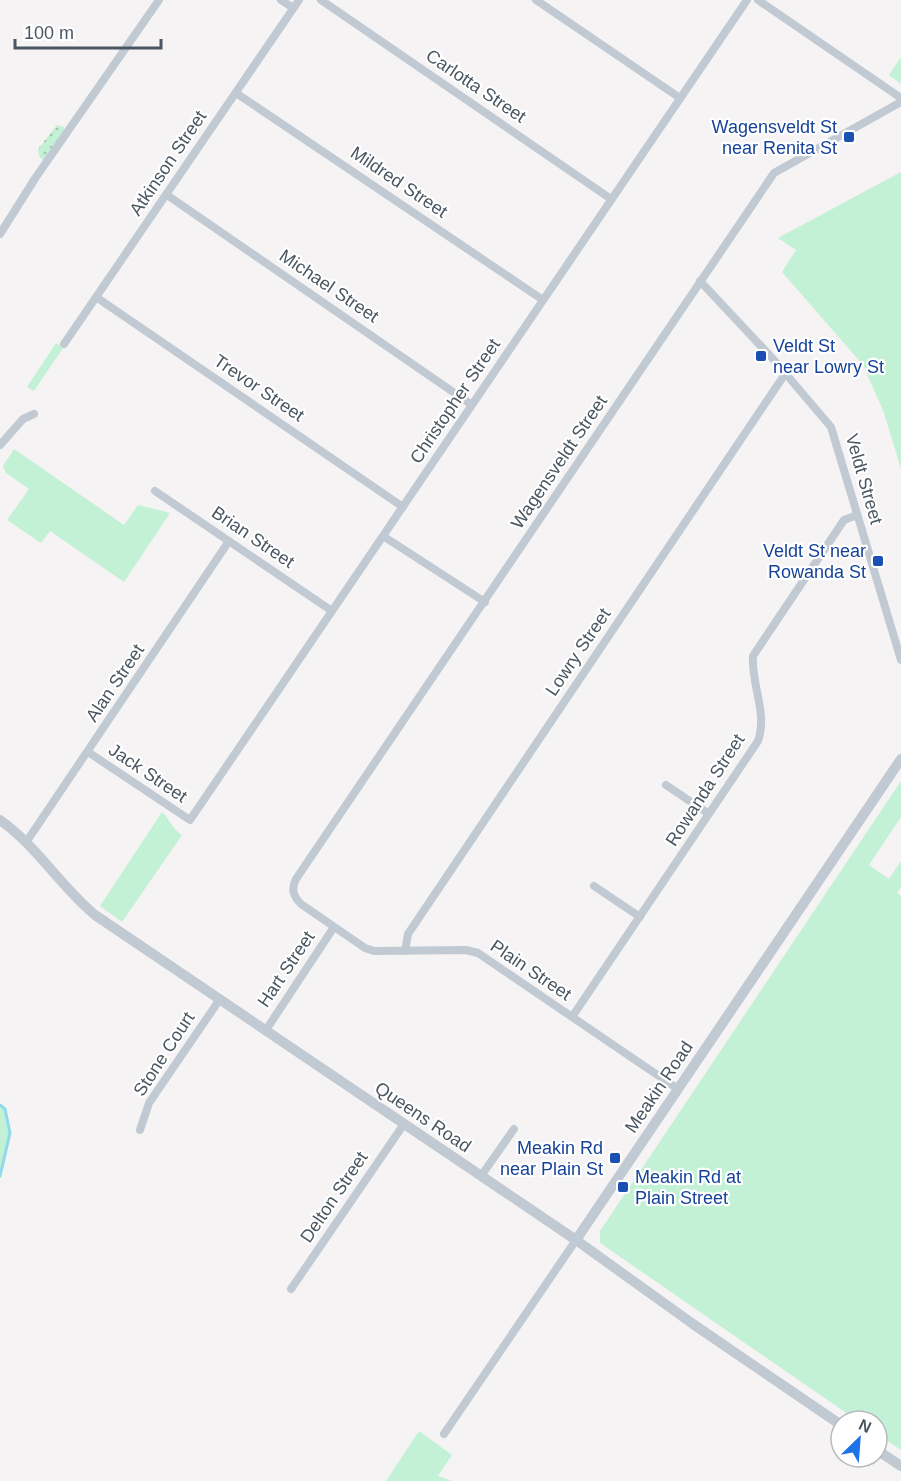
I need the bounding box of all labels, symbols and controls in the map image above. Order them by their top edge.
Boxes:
scale bar [15,12,160,50]
text: 100 m [24,23,74,43]
street label: Carlotta Street [422,45,530,127]
street label: Atkinson Street [126,107,210,219]
place label: Wagensveldt St near Renita St [712,117,837,158]
marker: Wagensveldt St near Renita St [842,130,856,144]
street label: Mildred Street [347,142,451,222]
street label: Michael Street [276,246,382,326]
street label: Christopher Street [406,335,504,467]
place label: Veldt St near Lowry St [773,336,884,377]
marker: Veldt St near Lowry St [754,349,768,363]
street label: Trevor Street [210,351,308,425]
street label: Wagensveldt Street [507,392,611,532]
street label: Veldt Street [842,432,886,526]
street label: Brian Street [208,502,298,572]
place label: Veldt St near Rowanda St [763,541,866,582]
marker: Veldt St near Rowanda St [871,554,885,568]
street label: Lowry Street [541,605,615,699]
street label: Alan Street [82,640,148,726]
street label: Rowanda Street [661,730,749,850]
street label: Jack Street [105,740,191,806]
street label: Hart Street [253,927,319,1011]
street label: Plain Street [487,936,575,1004]
street label: Stone Court [129,1008,199,1100]
street label: Meakin Road [621,1037,697,1137]
street label: Queens Road [371,1078,475,1156]
place label: Meakin Rd near Plain St [500,1138,603,1179]
street label: Delton Street [296,1148,372,1246]
marker: Meakin Rd near Plain St [608,1151,622,1165]
place label: Meakin Rd at Plain Street [635,1167,741,1208]
marker: Meakin Rd at Plain Street [616,1180,630,1194]
north arrow [829,1409,889,1469]
text: N [856,1416,874,1436]

